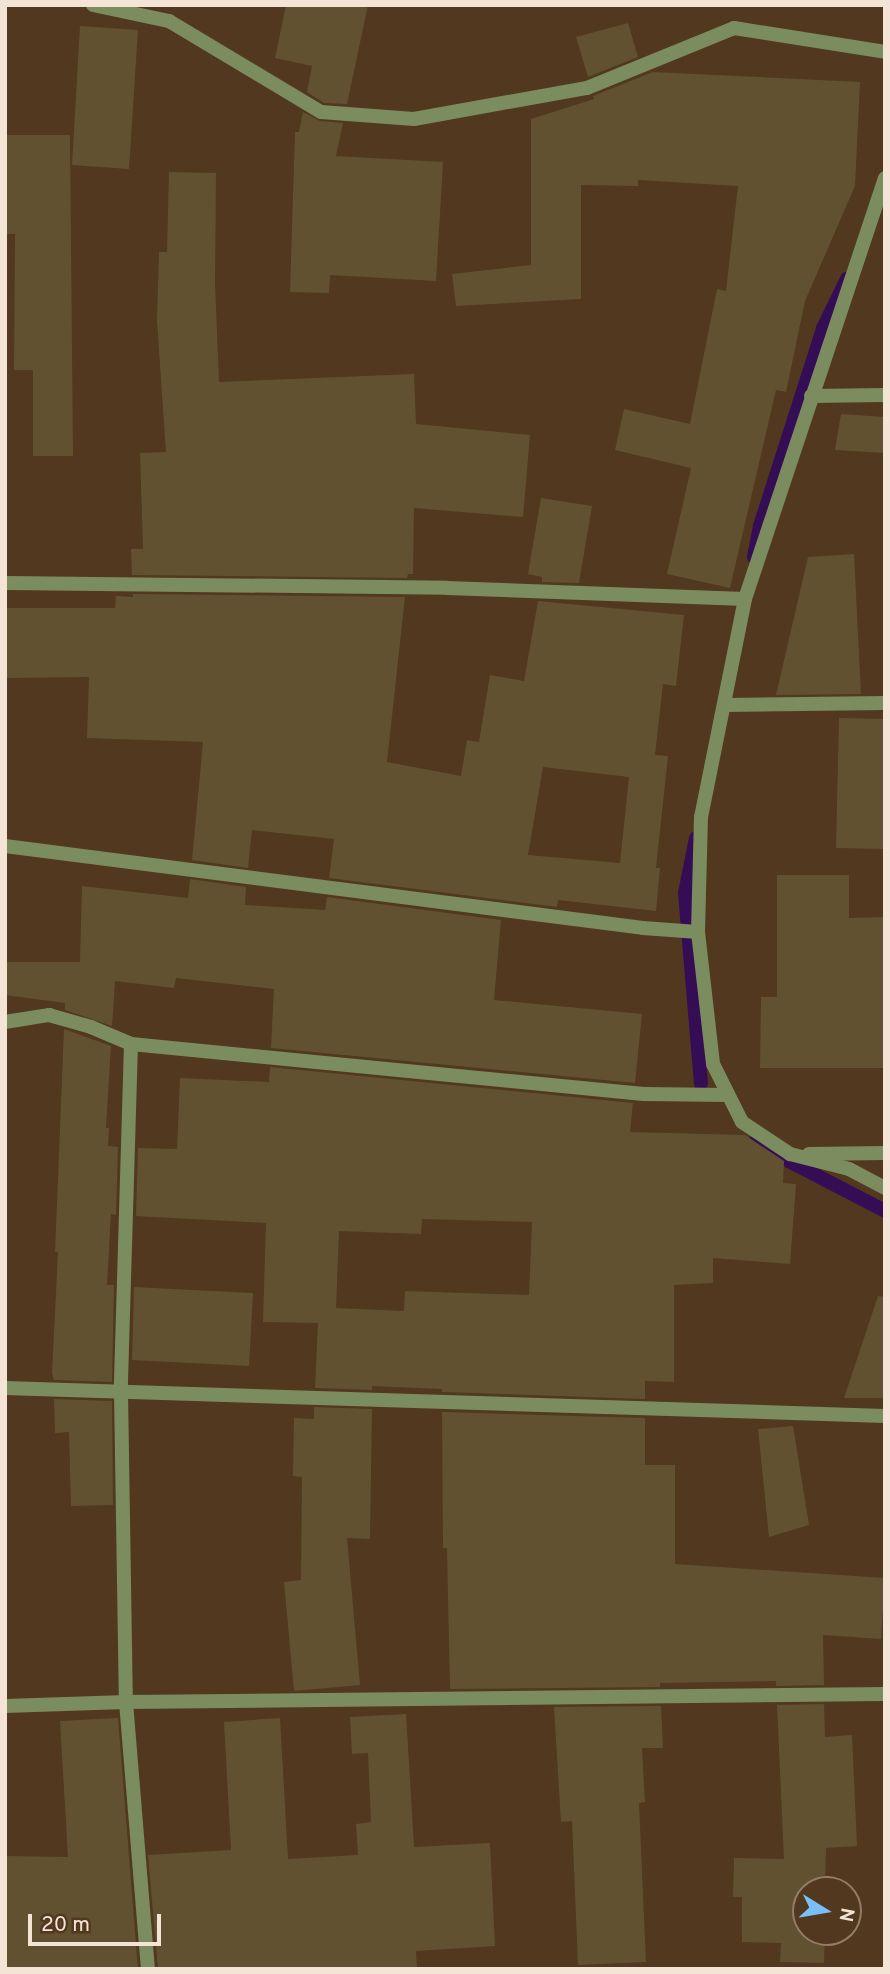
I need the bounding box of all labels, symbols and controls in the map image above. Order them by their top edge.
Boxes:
north arrow [792,1876,862,1946]
scale bar [32,1900,164,1944]
text: N [833,1906,859,1924]
text: 20 m [41,1912,90,1939]

